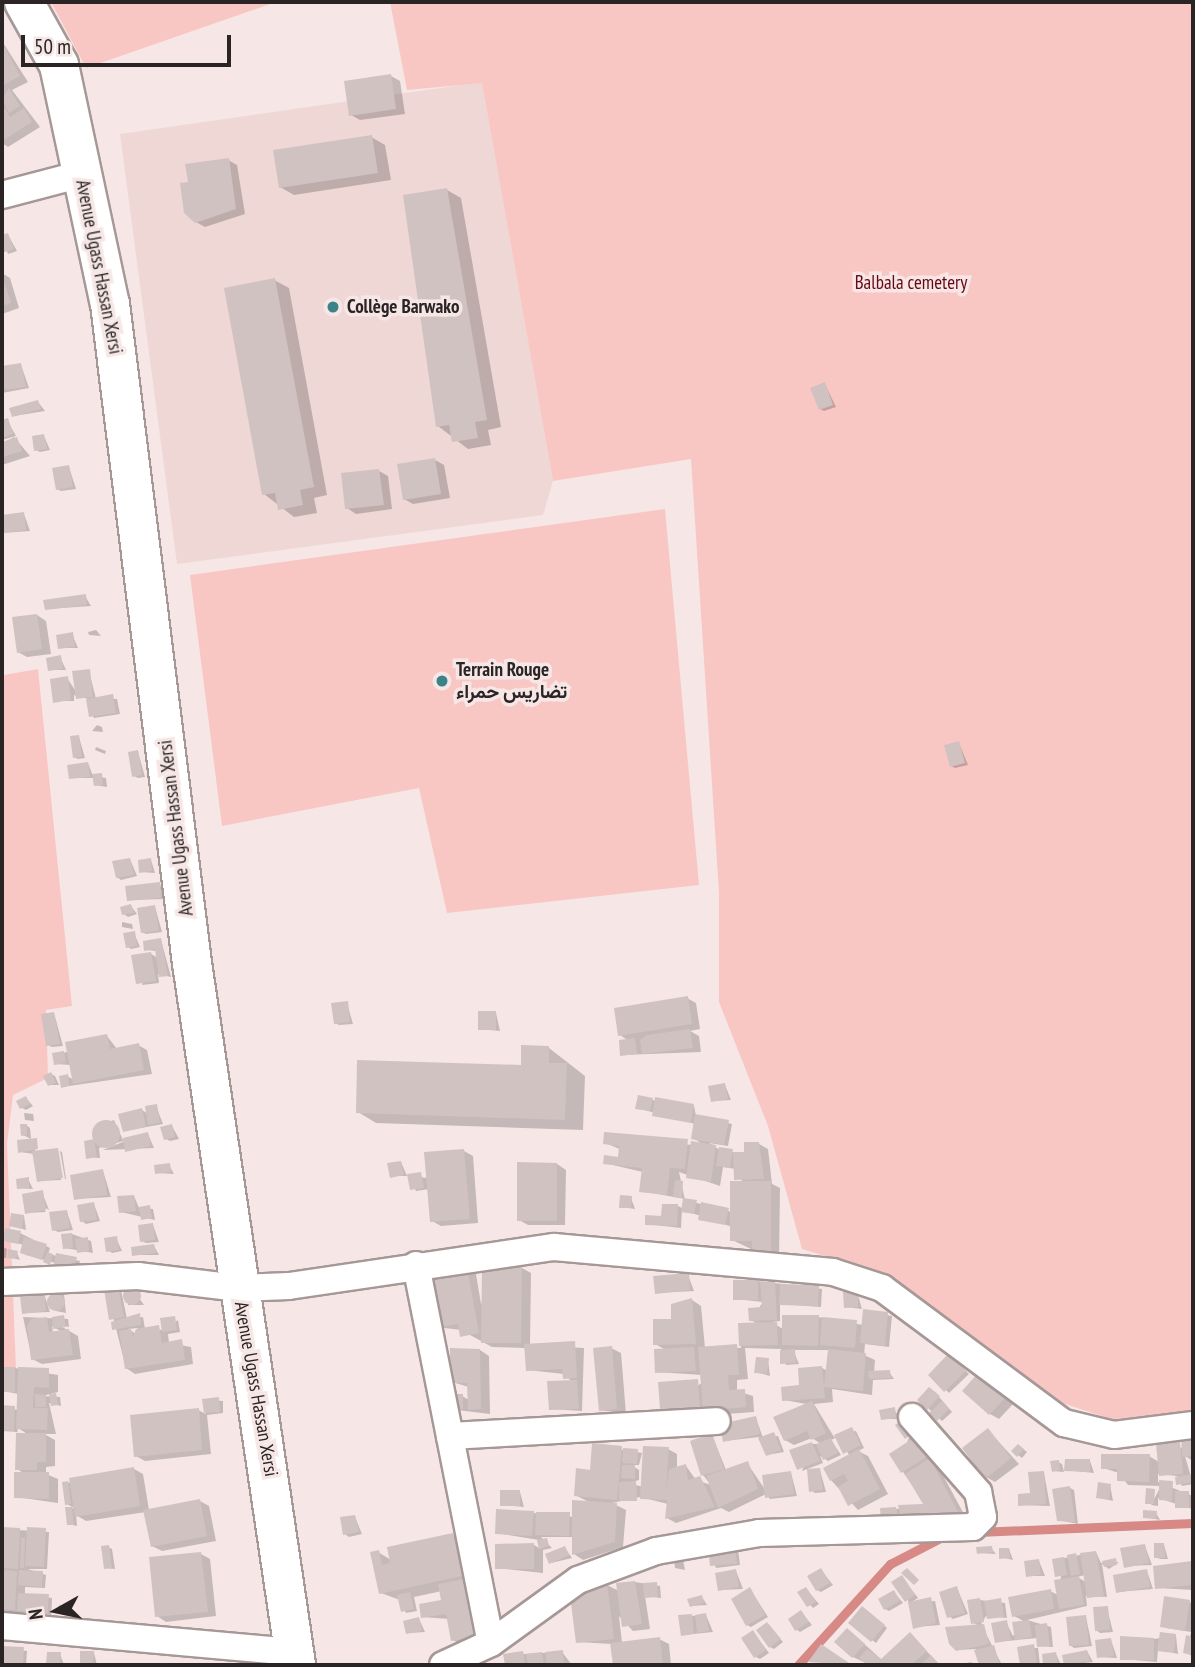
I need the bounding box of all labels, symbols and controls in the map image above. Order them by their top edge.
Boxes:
scale bar [24,21,234,65]
text: 50 m [34,33,71,60]
street label: Avenue Ugass Hassan Xersi [71,178,127,356]
park label: Balbala cemetery [855,272,967,294]
place label: Collège Barwako [347,296,459,318]
marker: Collège Barwako [325,299,341,315]
place label: Terrain Rouge تضاريس حمراء [456,659,567,703]
marker: Terrain Rouge تضاريس حمراء [434,673,450,689]
street label: Avenue Ugass Hassan Xersi [154,738,198,918]
street label: Avenue Ugass Hassan Xersi [229,1300,283,1478]
north arrow [21,1576,91,1646]
text: N [23,1607,48,1621]

